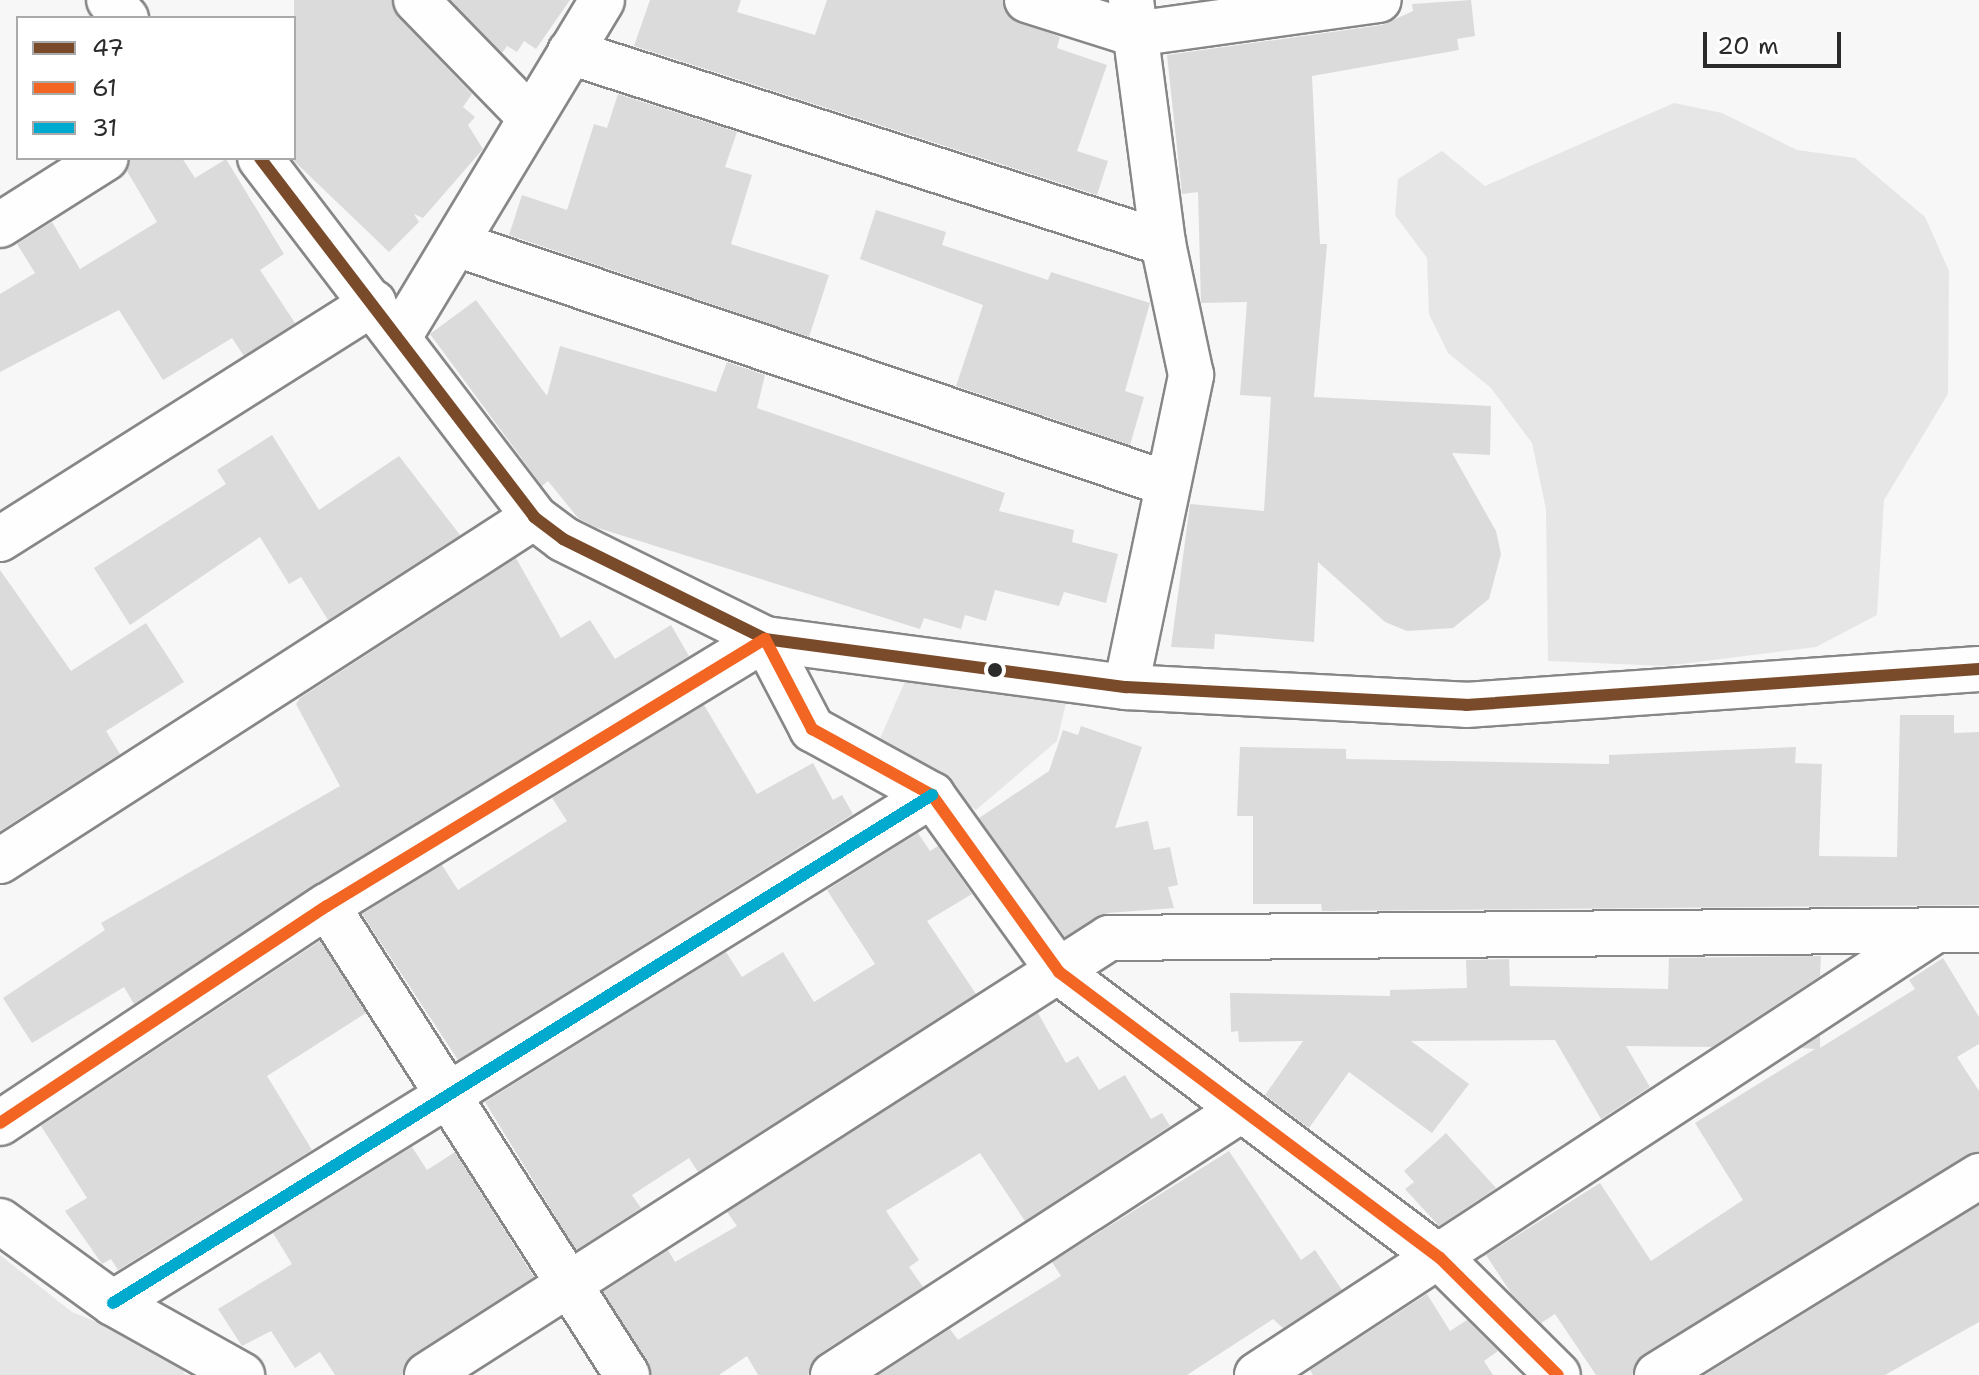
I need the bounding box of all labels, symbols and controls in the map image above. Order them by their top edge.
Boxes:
legend [16,16,296,160]
scale bar [1707,16,1845,66]
text: 20 m [1717,30,1779,62]
text: 47 [92,32,124,64]
text: 61 [92,72,117,104]
text: 31 [92,112,118,144]
unlabelled marker [987,662,1003,678]

